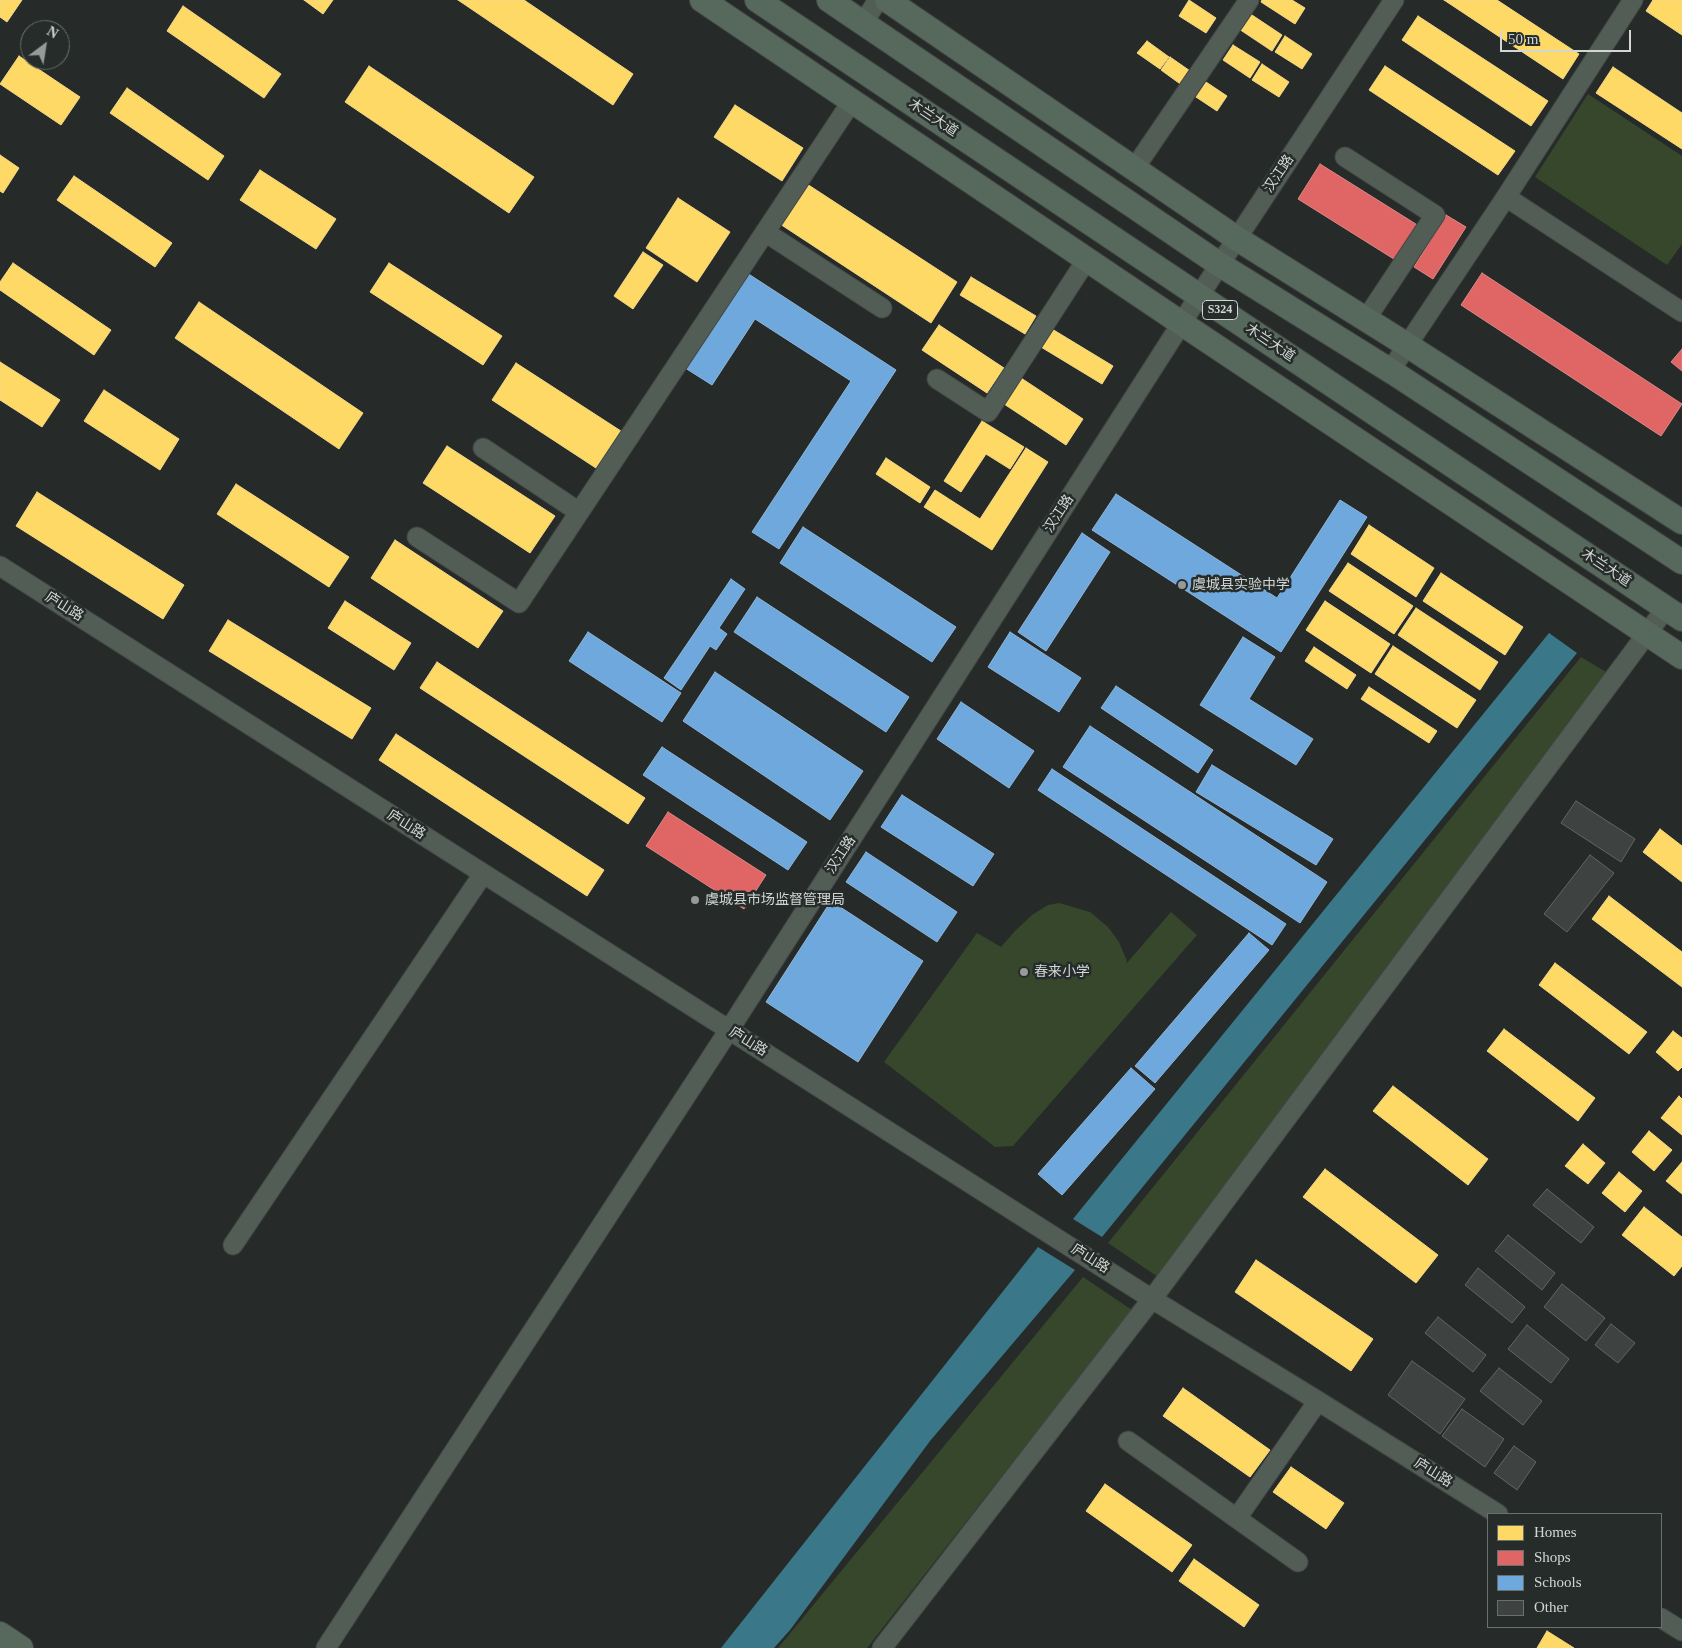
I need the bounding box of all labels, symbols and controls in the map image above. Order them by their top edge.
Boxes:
north arrow [20,20,70,70]
scale bar [1502,20,1633,52]
text: N [44,24,61,42]
text: 50 m [1508,31,1538,47]
street label: 木兰大道 [905,95,961,141]
street label: 汉江路 [1260,152,1298,196]
road number: S324 [1202,300,1238,320]
street label: 木兰大道 [1242,320,1298,366]
street label: 汉江路 [1041,492,1077,536]
street label: 木兰大道 [1578,545,1634,591]
place label: 虞城县实验中学 [1192,577,1290,593]
marker: 虞城县实验中学 [1176,579,1188,591]
street label: 庐山路 [42,589,86,625]
street label: 庐山路 [384,807,428,843]
street label: 汉江路 [823,833,859,877]
place label: 虞城县市场监督管理局 [705,892,845,908]
marker: 虞城县市场监督管理局 [689,894,701,906]
place label: 春来小学 [1034,964,1090,980]
marker: 春来小学 [1018,966,1030,978]
street label: 庐山路 [726,1024,770,1060]
street label: 庐山路 [1068,1241,1112,1277]
street label: 庐山路 [1411,1455,1455,1491]
legend [1487,1513,1662,1628]
text: Homes [1534,1524,1577,1540]
text: Shops [1534,1549,1571,1565]
text: Schools [1534,1574,1582,1590]
text: Other [1534,1599,1568,1615]

